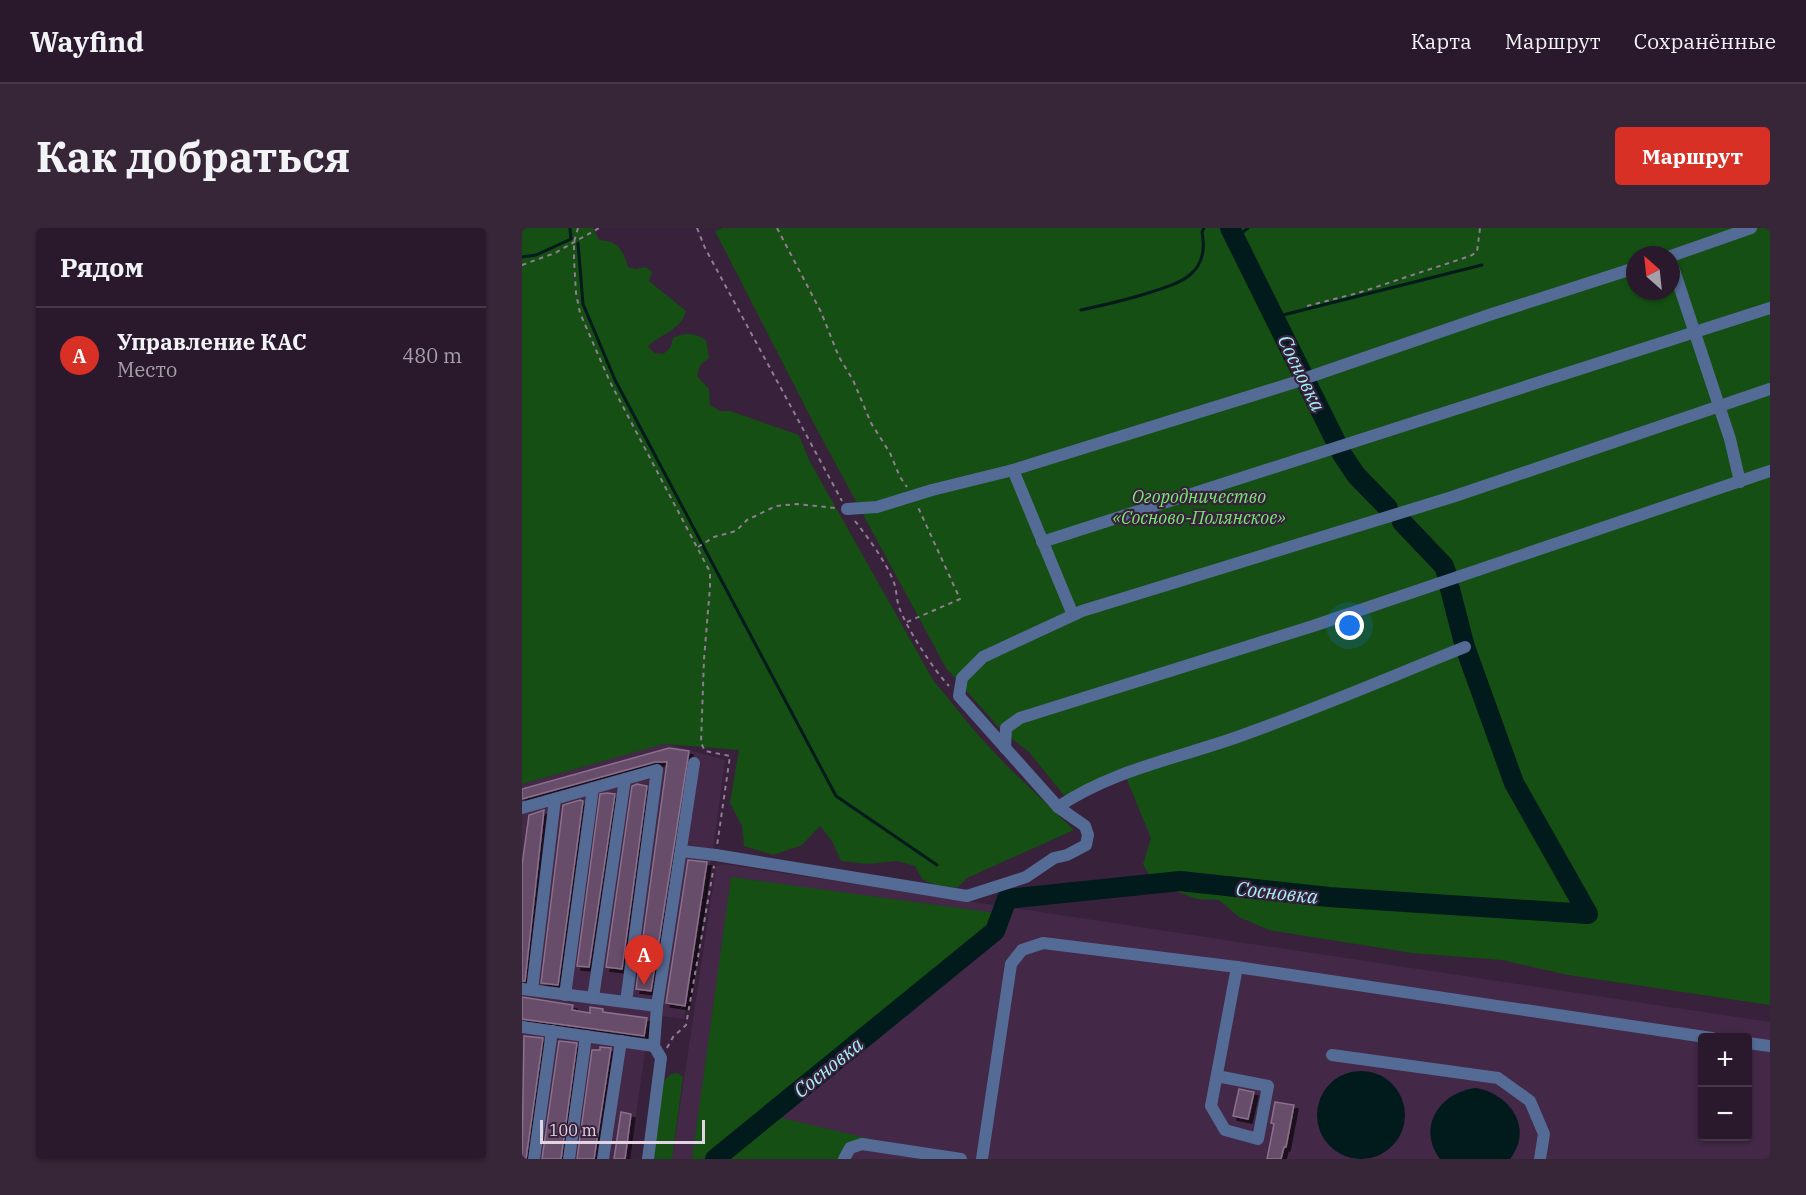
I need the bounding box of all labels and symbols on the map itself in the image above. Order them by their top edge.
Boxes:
north arrow [1626,246,1680,300]
water label: Сосновка [1272,330,1332,416]
park label: Огородничество «Сосново-Полянское» [1112,485,1286,529]
your location [1335,611,1364,640]
water label: Сосновка [1235,874,1320,910]
pin: A [624,936,664,985]
water label: Сосновка [787,1030,869,1103]
scale bar [540,1117,705,1144]

